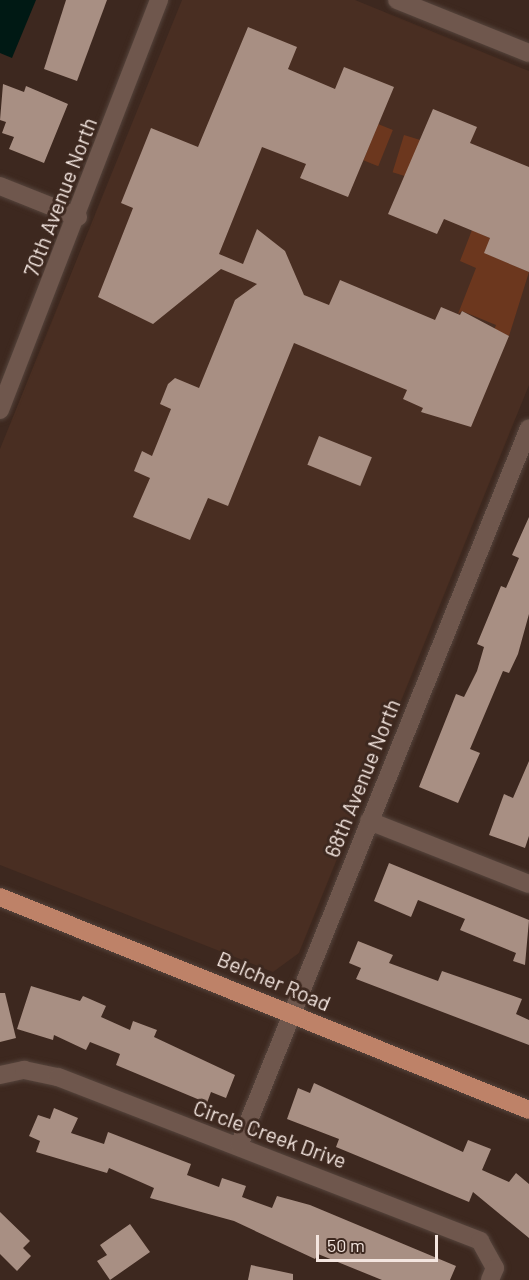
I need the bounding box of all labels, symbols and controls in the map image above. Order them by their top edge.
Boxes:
street label: 70th Avenue North [18,114,102,280]
street label: 68th Avenue North [319,695,405,861]
street label: Belcher Road [214,946,334,1016]
street label: Circle Creek Drive [190,1095,350,1173]
scale bar [319,1223,440,1261]
text: 50 m [327,1234,365,1256]

